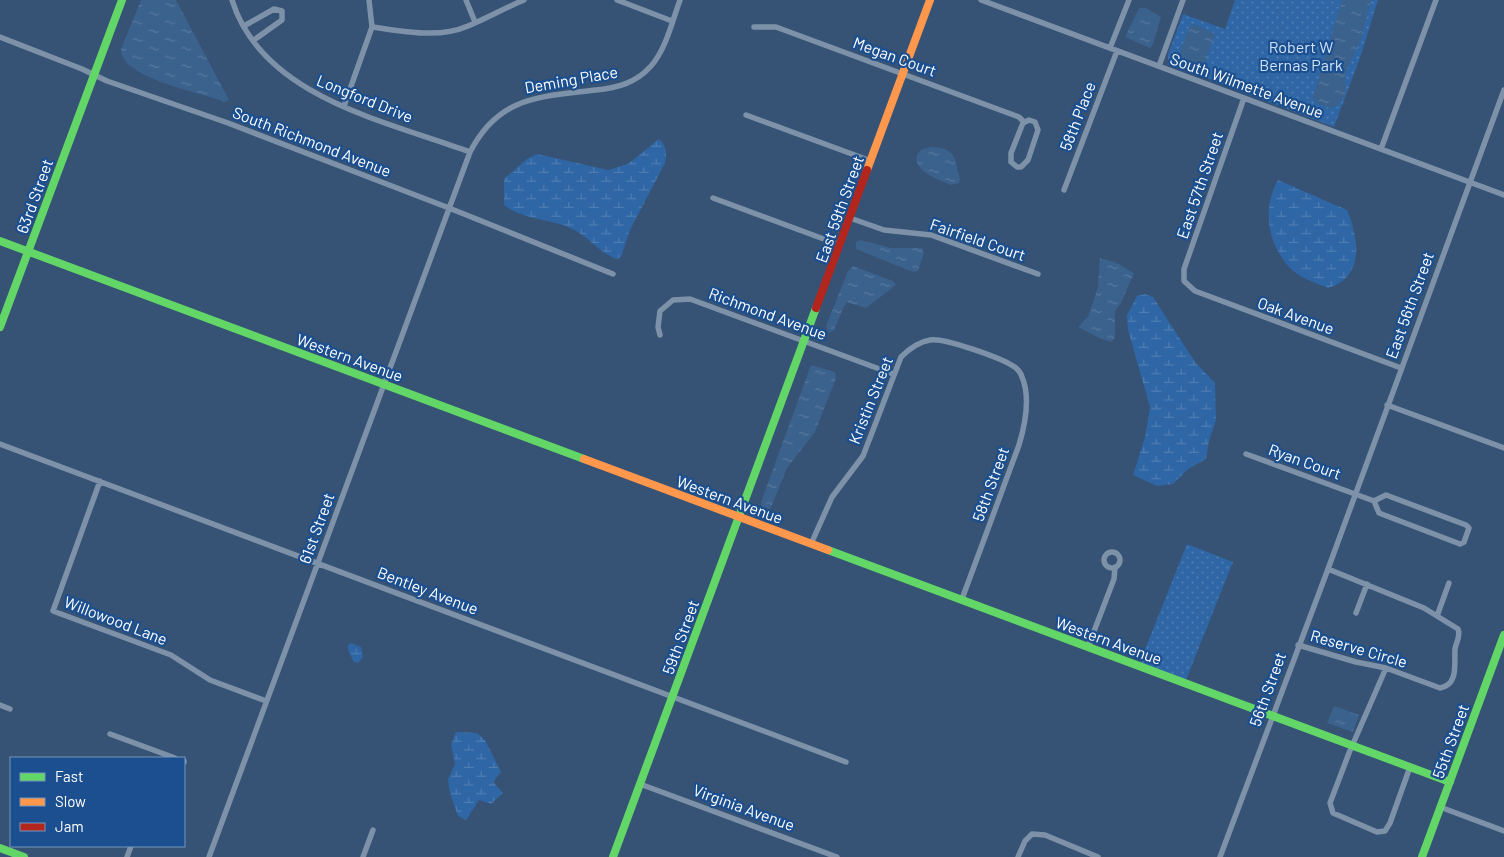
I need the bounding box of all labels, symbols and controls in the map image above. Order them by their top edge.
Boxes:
street label: Megan Court [851,32,939,80]
park label: Robert W Bernas Park [1259,37,1343,74]
street label: South Wilmette Avenue [1168,48,1326,122]
street label: Deming Place [523,61,619,97]
street label: Longford Drive [314,70,416,126]
street label: 58th Place [1055,79,1099,153]
street label: South Richmond Avenue [230,102,394,180]
street label: East 57th Street [1172,129,1226,241]
street label: East 59th Street [811,153,867,265]
street label: 63rd Street [12,156,56,236]
street label: Fairfield Court [928,214,1028,264]
street label: East 56th Street [1381,249,1437,361]
street label: Richmond Avenue [707,283,829,343]
street label: Oak Avenue [1255,292,1337,338]
street label: Western Avenue [294,329,406,385]
street label: Kristin Street [844,353,896,447]
street label: Ryan Court [1266,439,1344,483]
street label: 58th Street [968,444,1012,524]
street label: Western Avenue [674,471,786,527]
street label: 61st Street [294,490,338,566]
street label: Bentley Avenue [375,562,481,618]
street label: Willowood Lane [62,592,170,648]
street label: 59th Street [658,597,702,677]
street label: Western Avenue [1053,612,1165,668]
street label: Reserve Circle [1308,625,1410,671]
street label: 56th Street [1245,649,1289,729]
street label: 55th Street [1428,701,1472,781]
legend [10,757,185,847]
text: Fast [55,767,83,785]
street label: Virginia Avenue [691,780,797,834]
text: Slow [55,792,86,810]
text: Jam [55,817,84,835]

